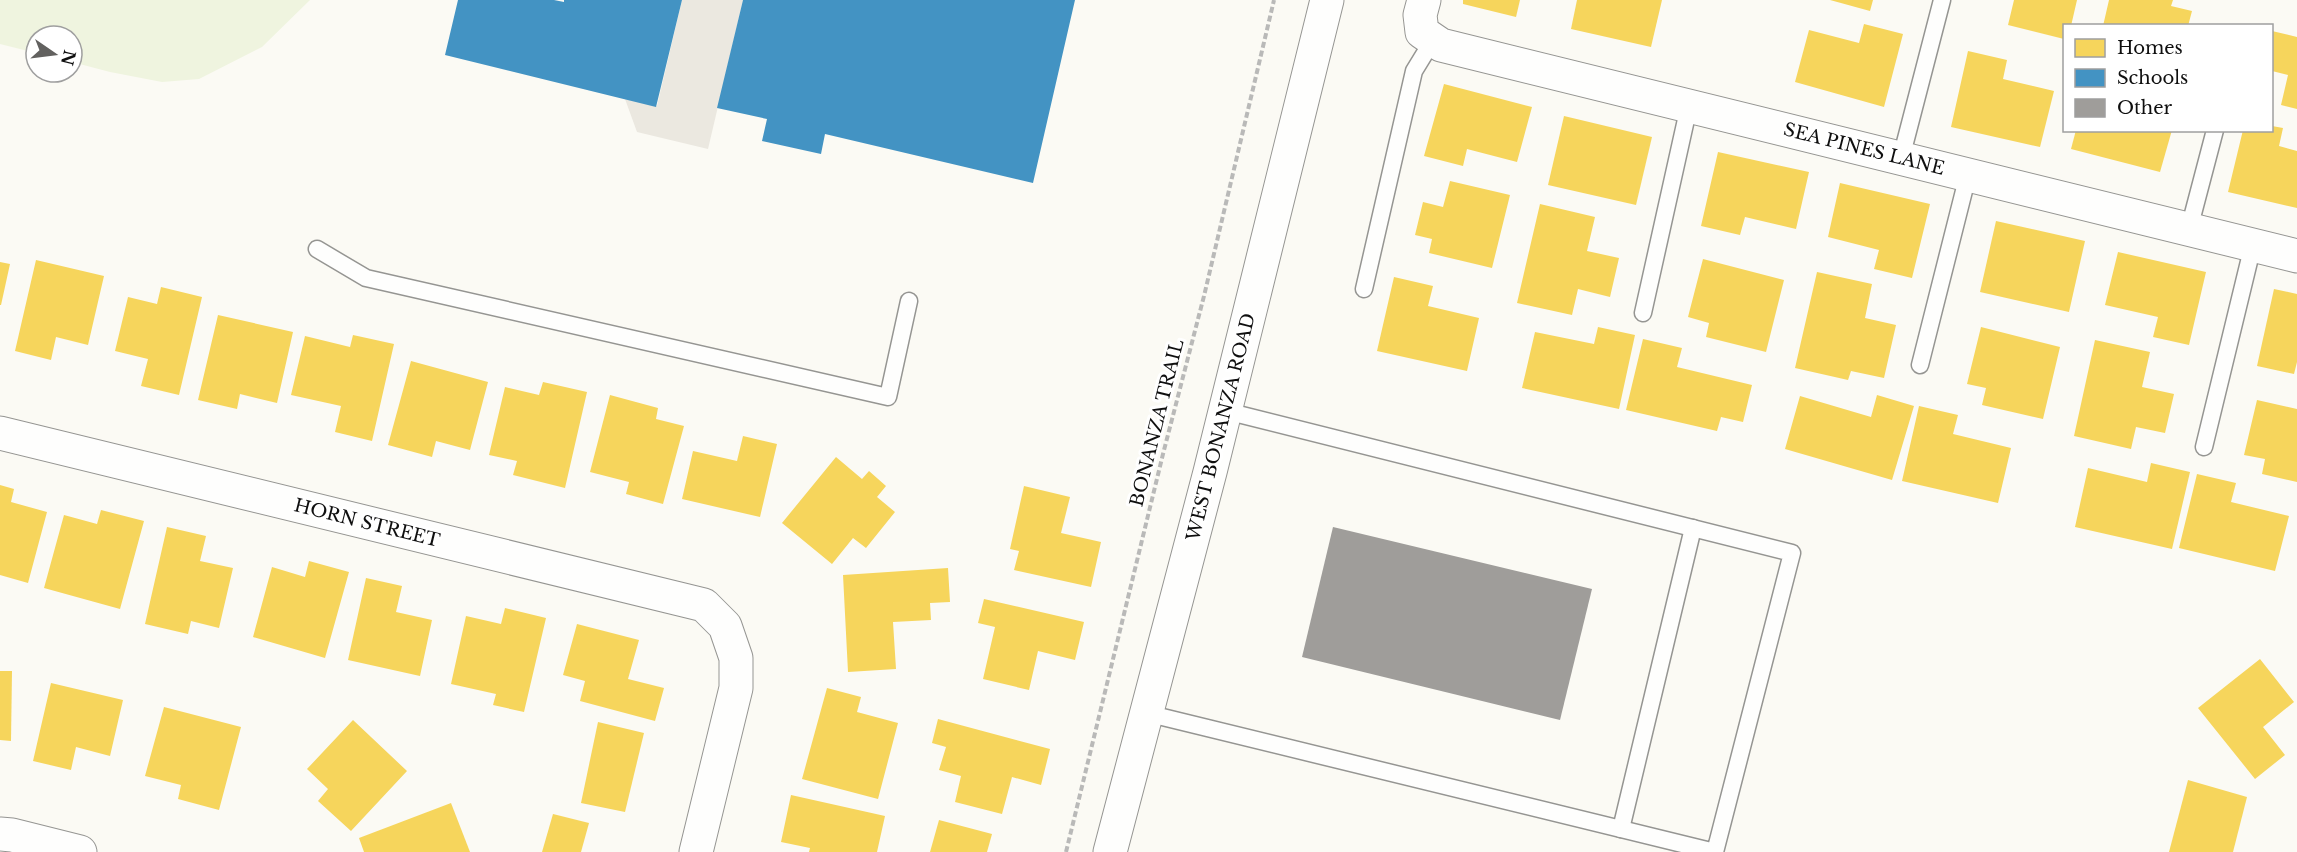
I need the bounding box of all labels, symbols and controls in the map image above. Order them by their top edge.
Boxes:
north arrow [24,24,84,84]
legend [2063,24,2273,132]
text: Homes [2117,37,2183,59]
text: N [57,48,80,67]
text: Schools [2117,67,2188,89]
text: Other [2117,97,2173,119]
street label: SEA PINES LANE [1781,118,1947,180]
street label: WEST BONANZA ROAD [1182,311,1260,544]
street label: BONANZA TRAIL [1126,337,1188,509]
street label: HORN STREET [292,494,443,552]

